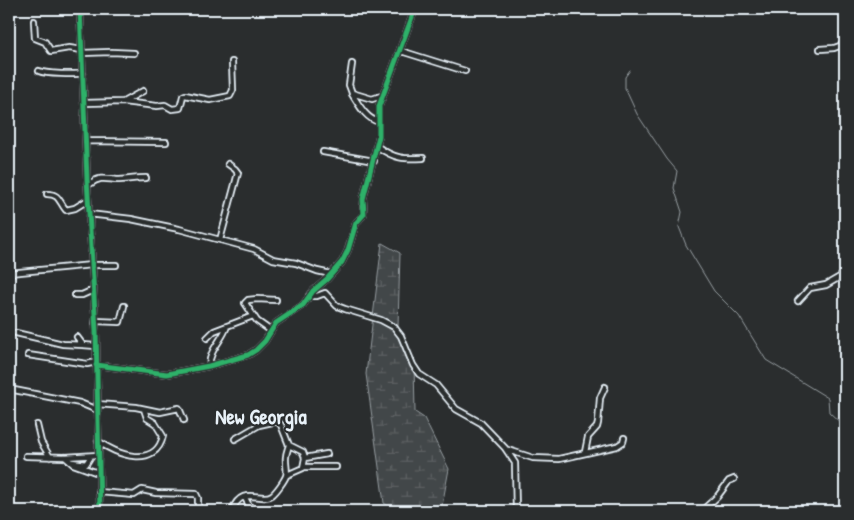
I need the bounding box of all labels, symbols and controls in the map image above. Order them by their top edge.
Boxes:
district label: New Georgia [215,402,307,432]

